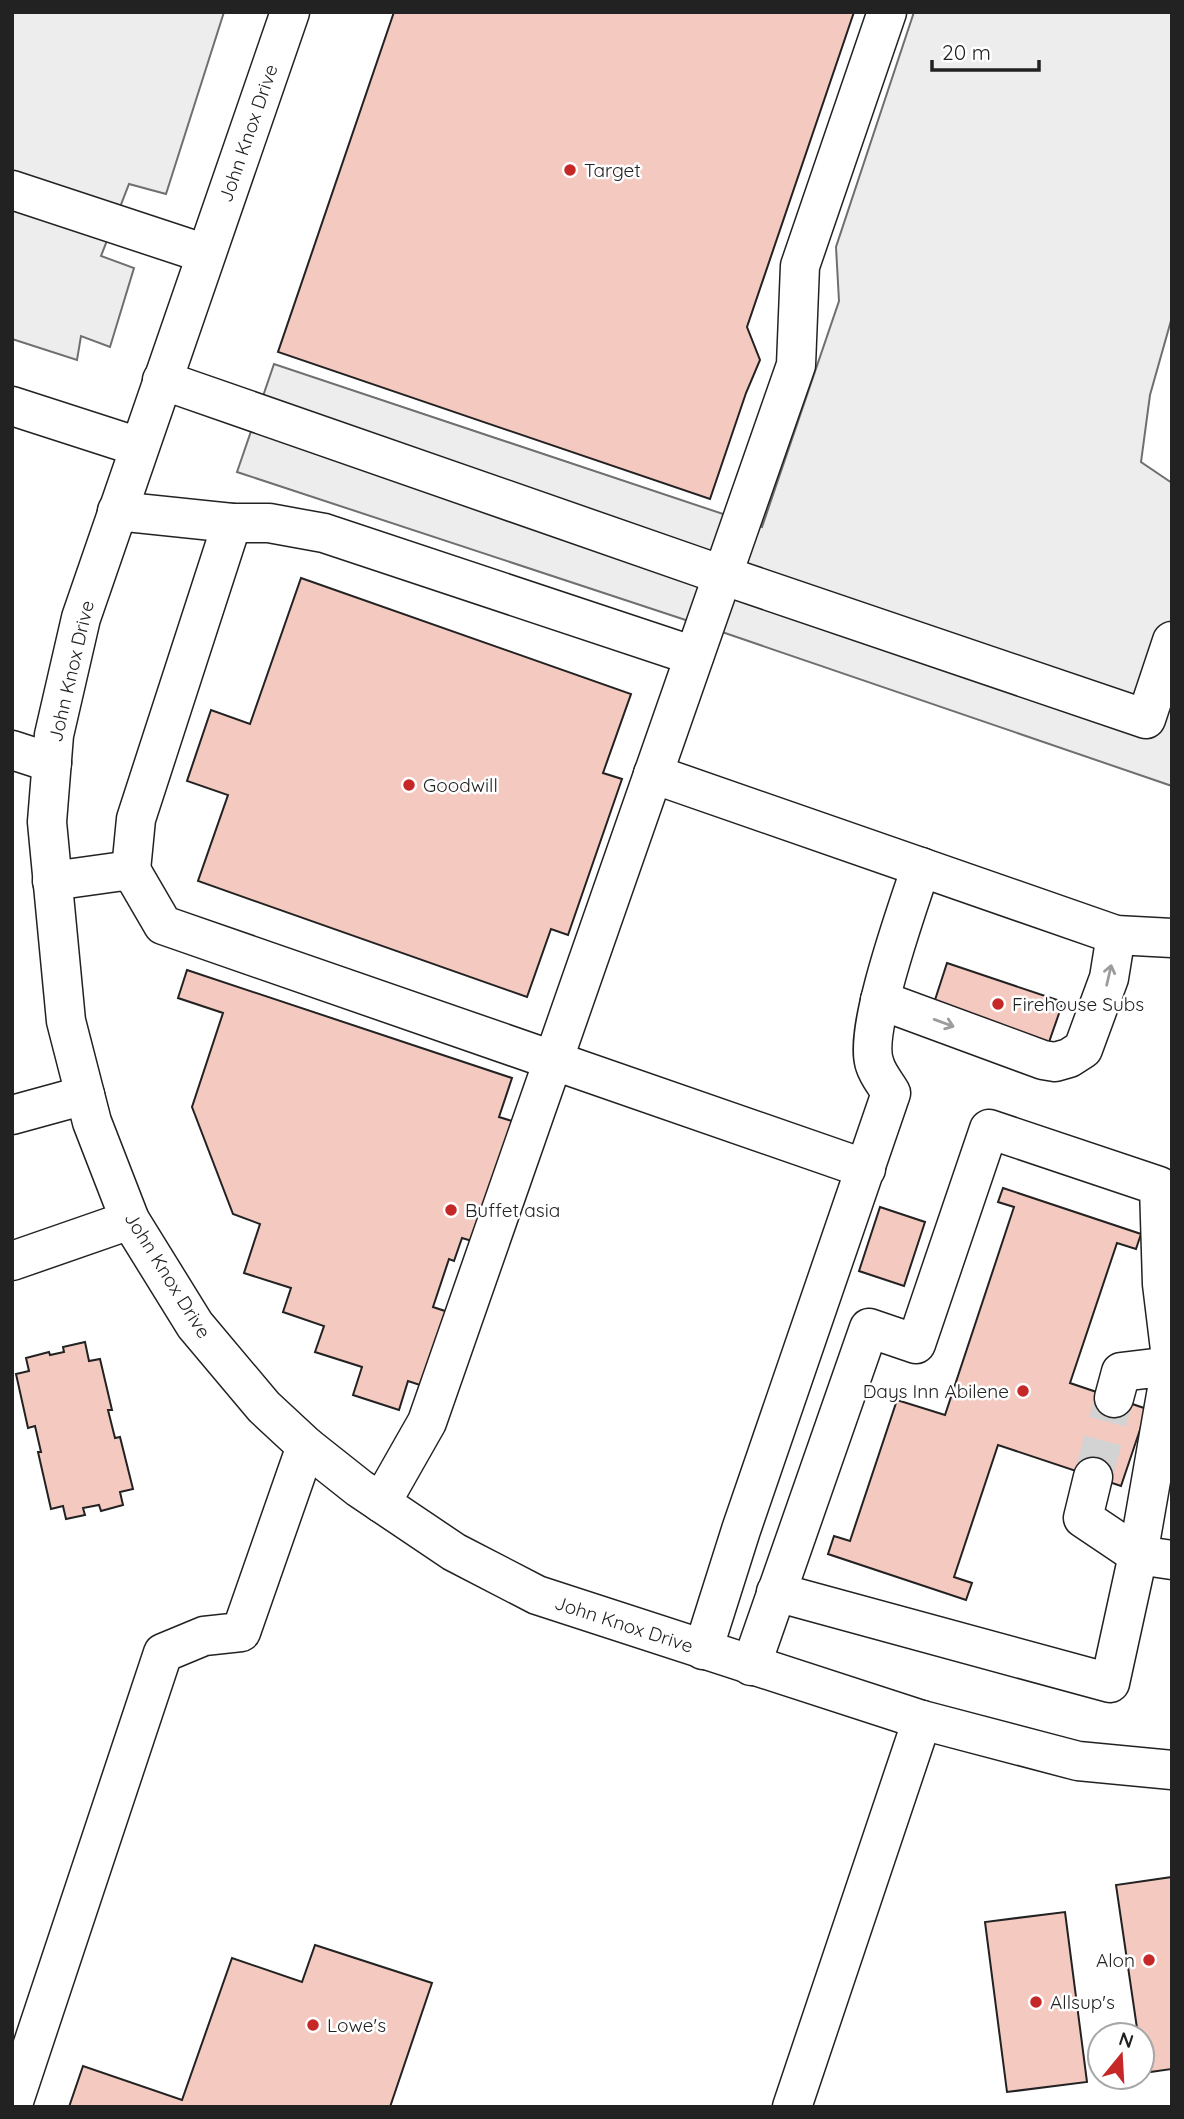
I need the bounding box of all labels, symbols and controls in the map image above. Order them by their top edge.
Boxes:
scale bar [932,28,1039,72]
text: 20 m [942,39,991,65]
street label: John Knox Drive [213,61,283,205]
place label: Target [584,158,641,182]
marker: Target [562,162,578,178]
street label: John Knox Drive [43,598,99,744]
place label: Goodwill [423,773,498,797]
marker: Goodwill [401,777,417,793]
one-way arrow [1103,964,1116,987]
place label: Firehouse Subs [1012,992,1144,1016]
marker: Firehouse Subs [990,996,1006,1012]
one-way arrow [932,1018,954,1031]
place label: Buffet asia [465,1198,560,1222]
marker: Buffet asia [443,1202,459,1218]
street label: John Knox Drive [120,1207,216,1343]
place label: Days Inn Abilene [863,1379,1009,1403]
marker: Days Inn Abilene [1015,1383,1031,1399]
street label: John Knox Drive [552,1590,696,1658]
place label: Alon [1096,1948,1135,1972]
marker: Alon [1141,1952,1157,1968]
place label: Allsup's [1050,1990,1115,2014]
marker: Allsup's [1028,1994,1044,2010]
place label: Lowe's [327,2013,386,2037]
marker: Lowe's [305,2017,321,2033]
north arrow [1086,2021,1156,2091]
text: N [1116,2026,1137,2053]

